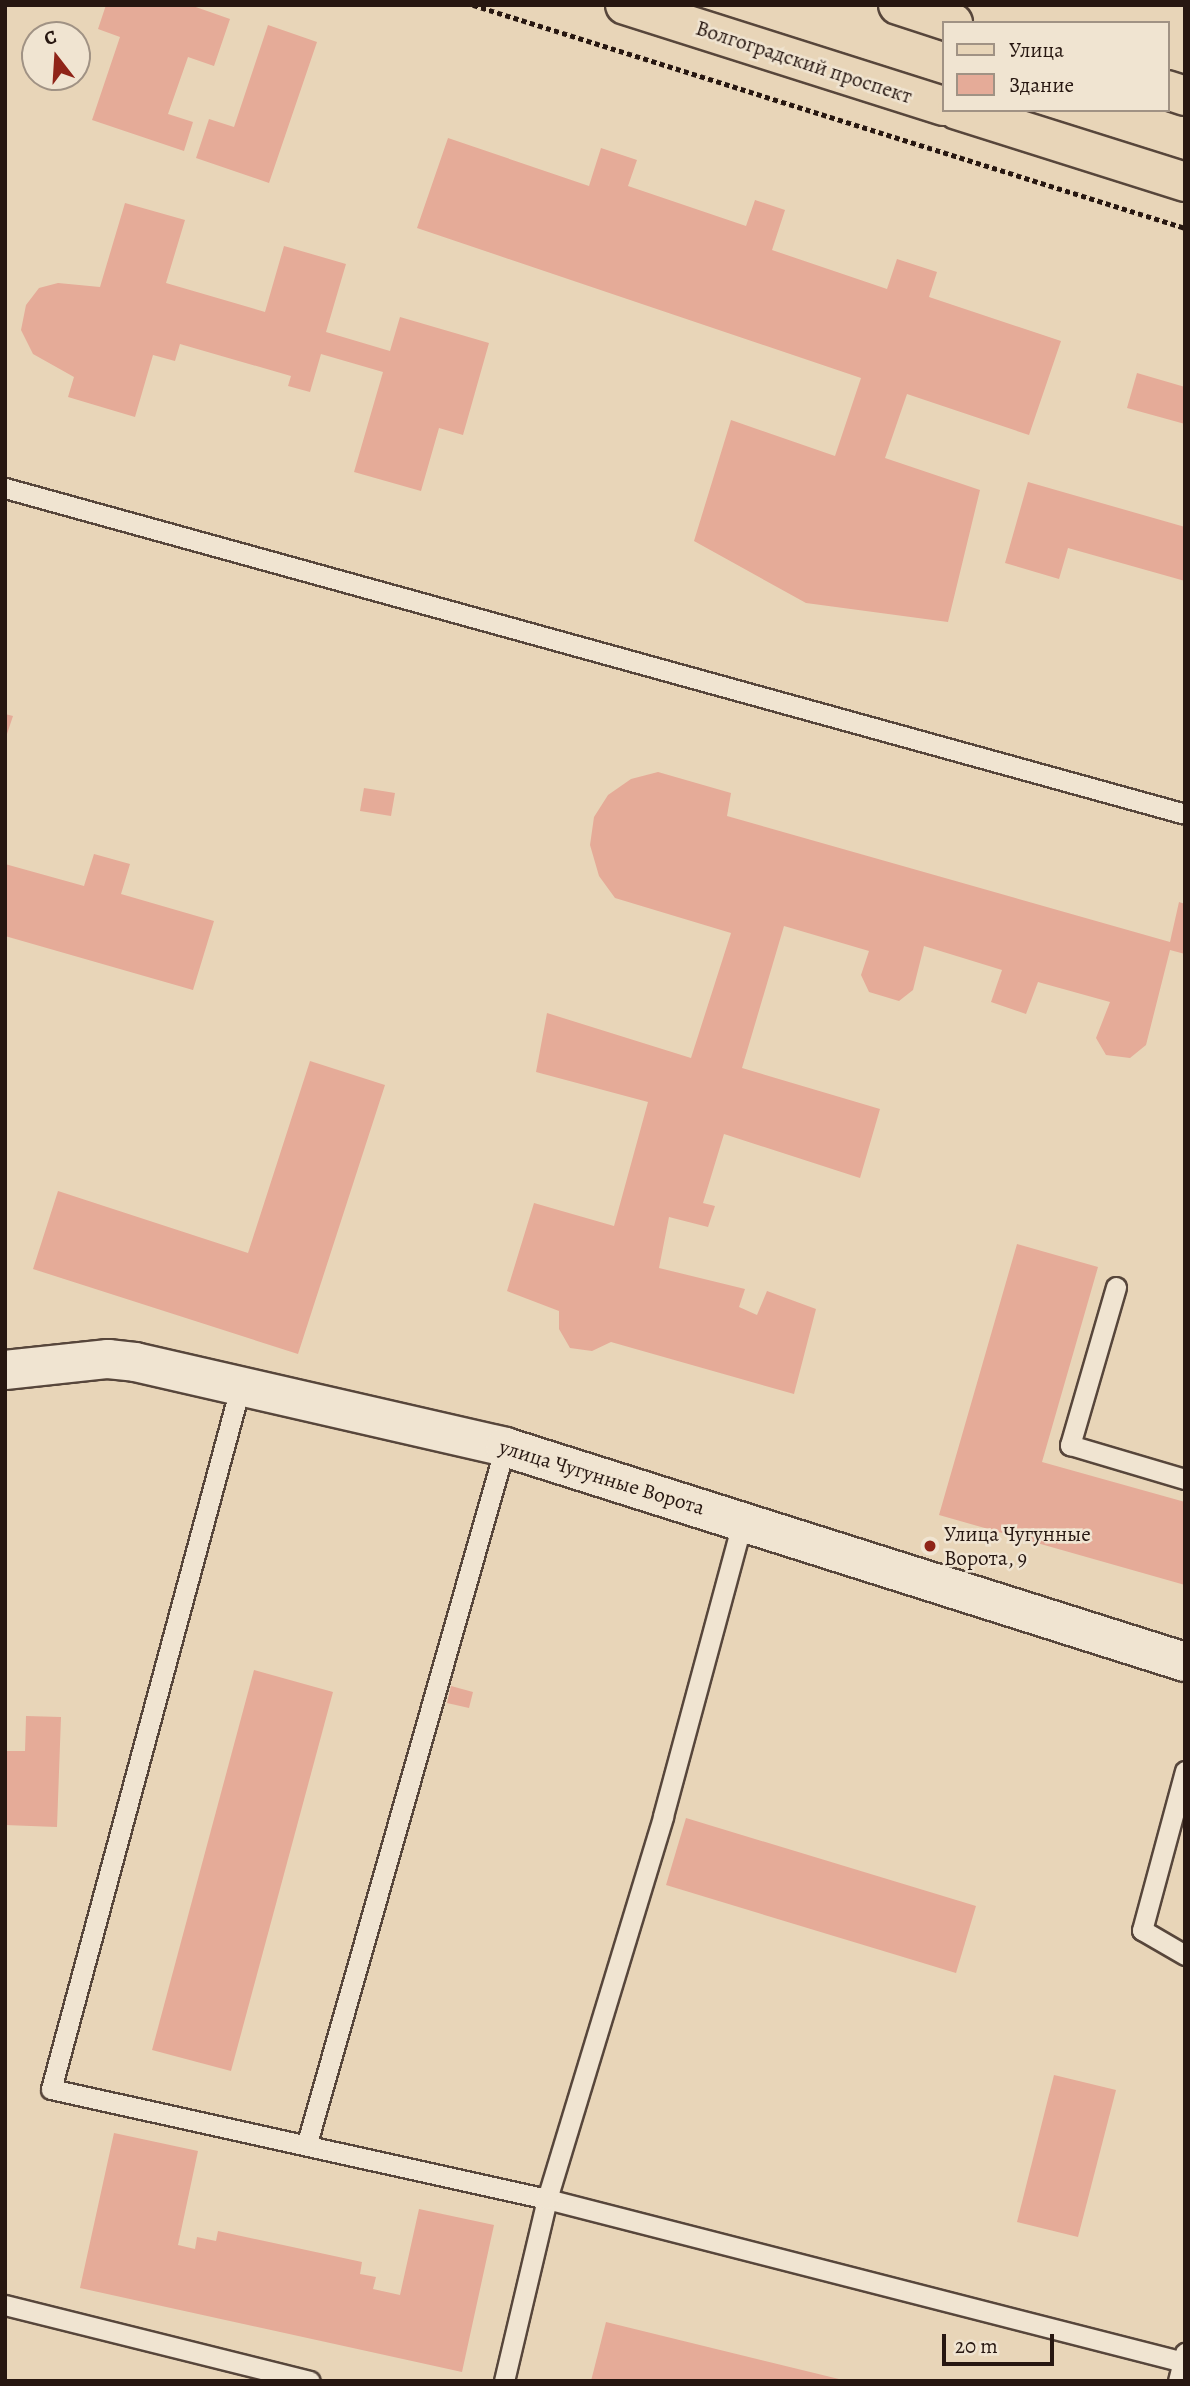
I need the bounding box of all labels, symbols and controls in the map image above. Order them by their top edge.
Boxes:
street label: Волгоградский проспект [693,15,915,109]
north arrow [21,21,91,91]
legend [942,21,1169,112]
text: С [41,24,60,52]
text: Улица [1009,36,1064,64]
text: Здание [1009,71,1074,99]
street label: улица Чугунные Ворота [496,1434,708,1520]
place label: Улица Чугунные Ворота, 9 [944,1521,1091,1571]
marker: Улица Чугунные Ворота, 9 [922,1538,938,1554]
scale bar [945,2320,1057,2364]
text: 20 m [955,2332,998,2360]

